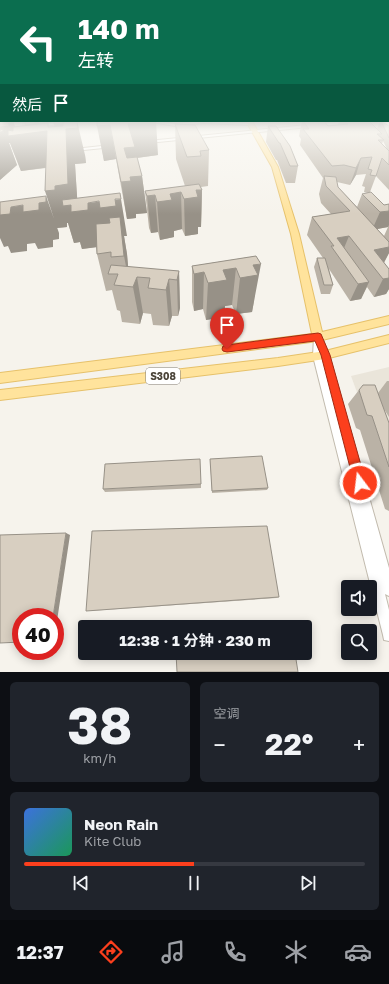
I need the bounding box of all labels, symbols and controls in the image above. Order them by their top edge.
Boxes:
text: 140 m [78,12,160,45]
icon: left [12,16,64,68]
text: 左转 [78,49,114,71]
icon: arrive [50,92,72,114]
text: 然后 [12,95,42,113]
pin [210,308,244,349]
icon: arrive [216,314,238,336]
road number: S308 [146,368,180,384]
position arrow [339,462,381,504]
map controls [341,580,377,660]
button: sound [341,580,377,616]
speed limit sign: 40 [12,608,64,660]
button: search [341,624,377,660]
text: 12:38 · 1 分钟 · 230 m [119,631,271,649]
text: 38 [67,693,132,755]
text: 空调 [214,705,240,721]
text: 22° [265,726,313,762]
text: − [214,731,226,758]
text: + [353,731,365,758]
text: km/h [83,750,116,766]
text: Neon Rain [84,815,158,833]
text: Kite Club [84,833,141,849]
icon: previous [70,872,92,894]
icon: pause [183,872,205,894]
icon: next [297,872,319,894]
icon: directions [97,938,125,966]
icon: music [159,938,187,966]
icon: phone [221,938,249,966]
icon: climate [282,938,310,966]
icon: car [344,938,372,966]
text: 12:37 [17,941,64,963]

